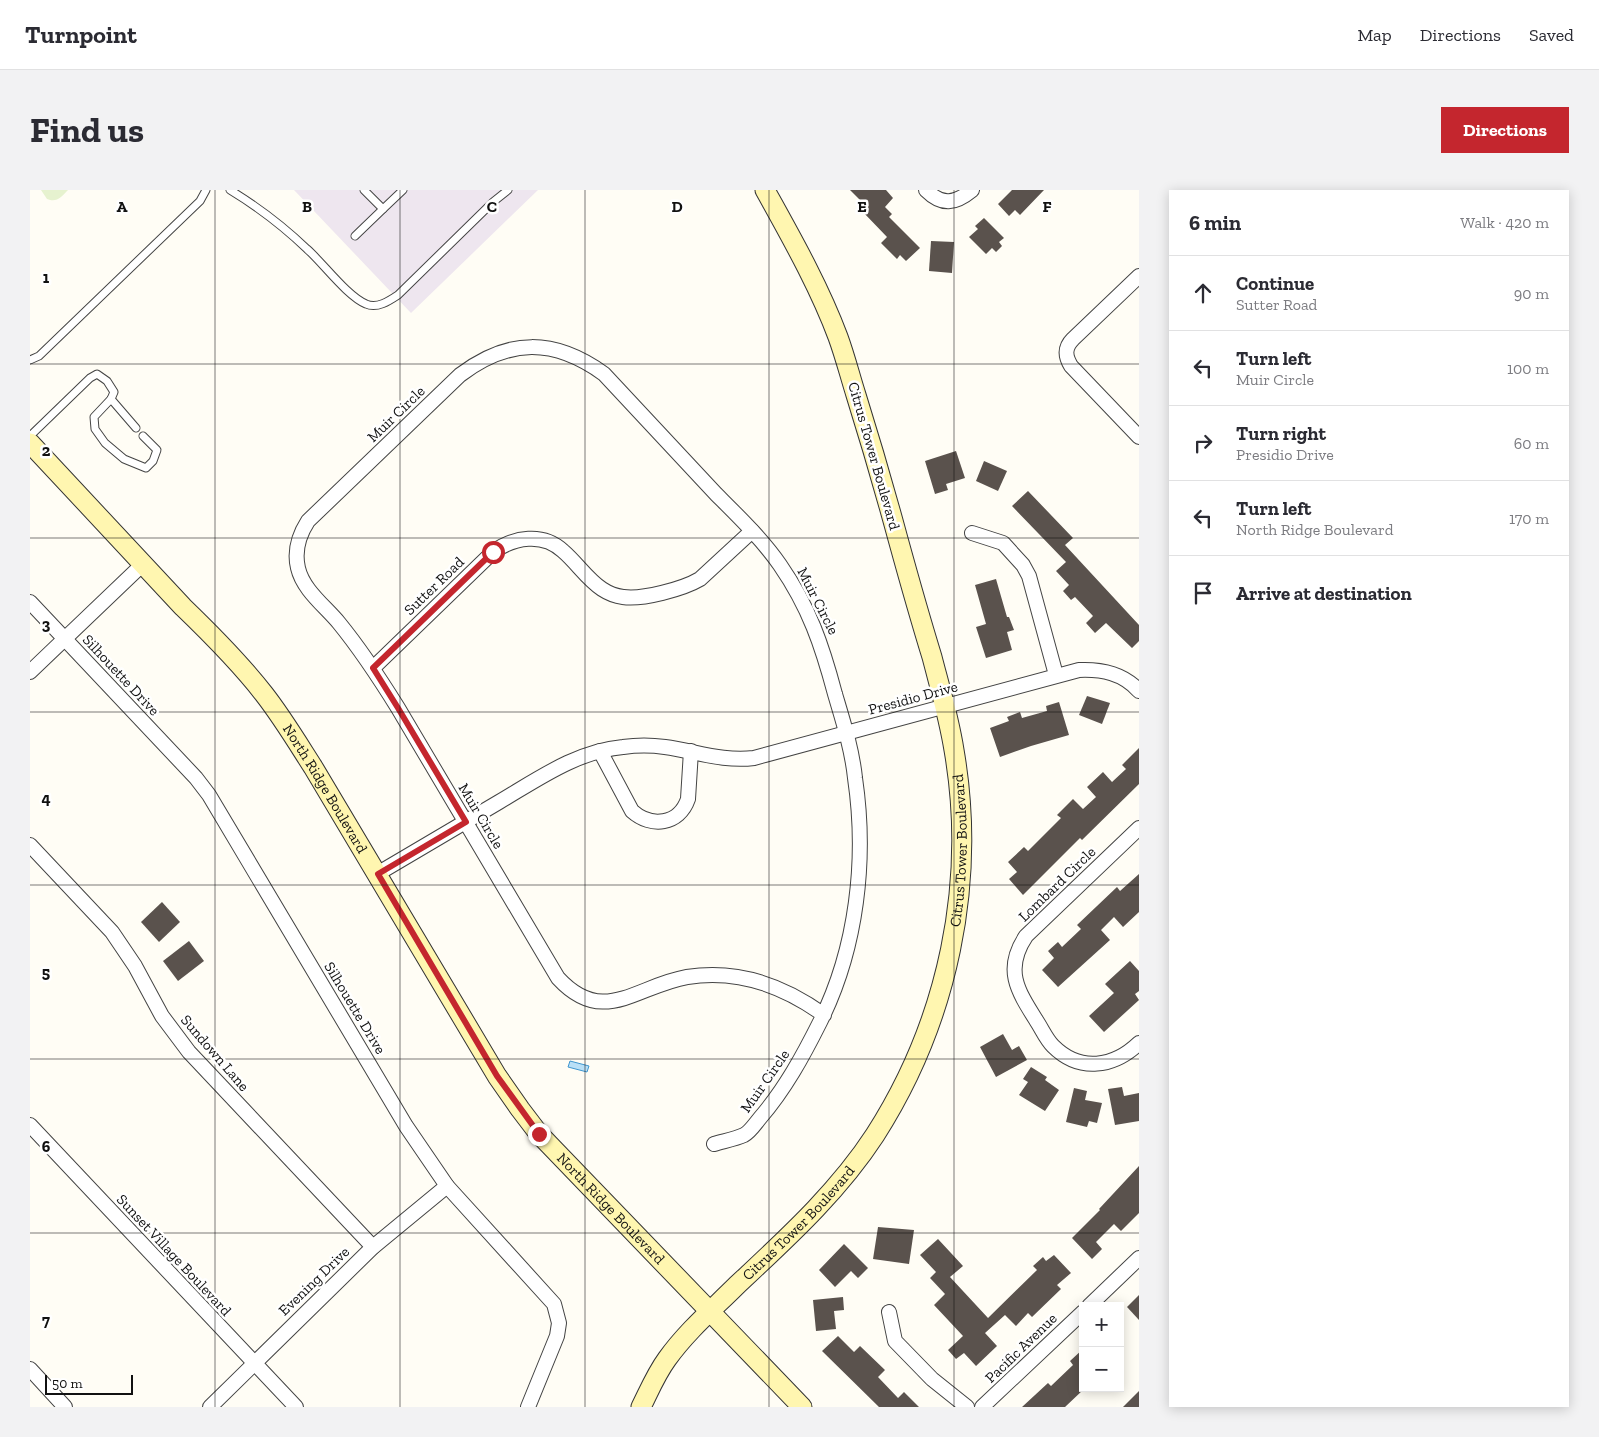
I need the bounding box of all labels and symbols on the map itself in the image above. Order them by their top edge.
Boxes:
text: A [117,197,128,216]
text: B [302,197,312,216]
text: C [487,197,497,216]
text: D [671,197,683,216]
text: E [857,197,867,216]
text: F [1042,197,1052,216]
text: 1 [43,268,50,287]
street label: Citrus Tower Boulevard [844,380,904,533]
street label: Muir Circle [363,382,429,446]
text: 2 [42,441,51,460]
route start [482,541,505,564]
street label: Sutter Road [400,552,468,619]
street label: Muir Circle [793,564,843,638]
text: 3 [42,615,51,634]
street label: Silhouette Drive [79,631,163,719]
street label: Presidio Drive [866,677,960,719]
street label: North Ridge Boulevard [279,721,372,857]
street label: Citrus Tower Boulevard [946,772,971,928]
street label: Muir Circle [454,780,508,852]
text: 4 [41,789,51,808]
street label: Lombard Circle [1015,843,1099,925]
street label: Silhouette Drive [320,959,390,1057]
text: 5 [42,963,50,982]
street label: Sundown Lane [177,1011,253,1095]
street label: Muir Circle [737,1046,793,1116]
route end [528,1123,551,1146]
text: 6 [42,1137,51,1156]
street label: North Ridge Boulevard [553,1149,669,1269]
street label: Citrus Tower Boulevard [739,1162,859,1284]
street label: Sunset Village Boulevard [113,1190,236,1320]
street label: Evening Drive [275,1243,353,1319]
street label: Pacific Avenue [981,1309,1061,1387]
text: 7 [42,1311,50,1330]
scale bar [45,1372,132,1395]

